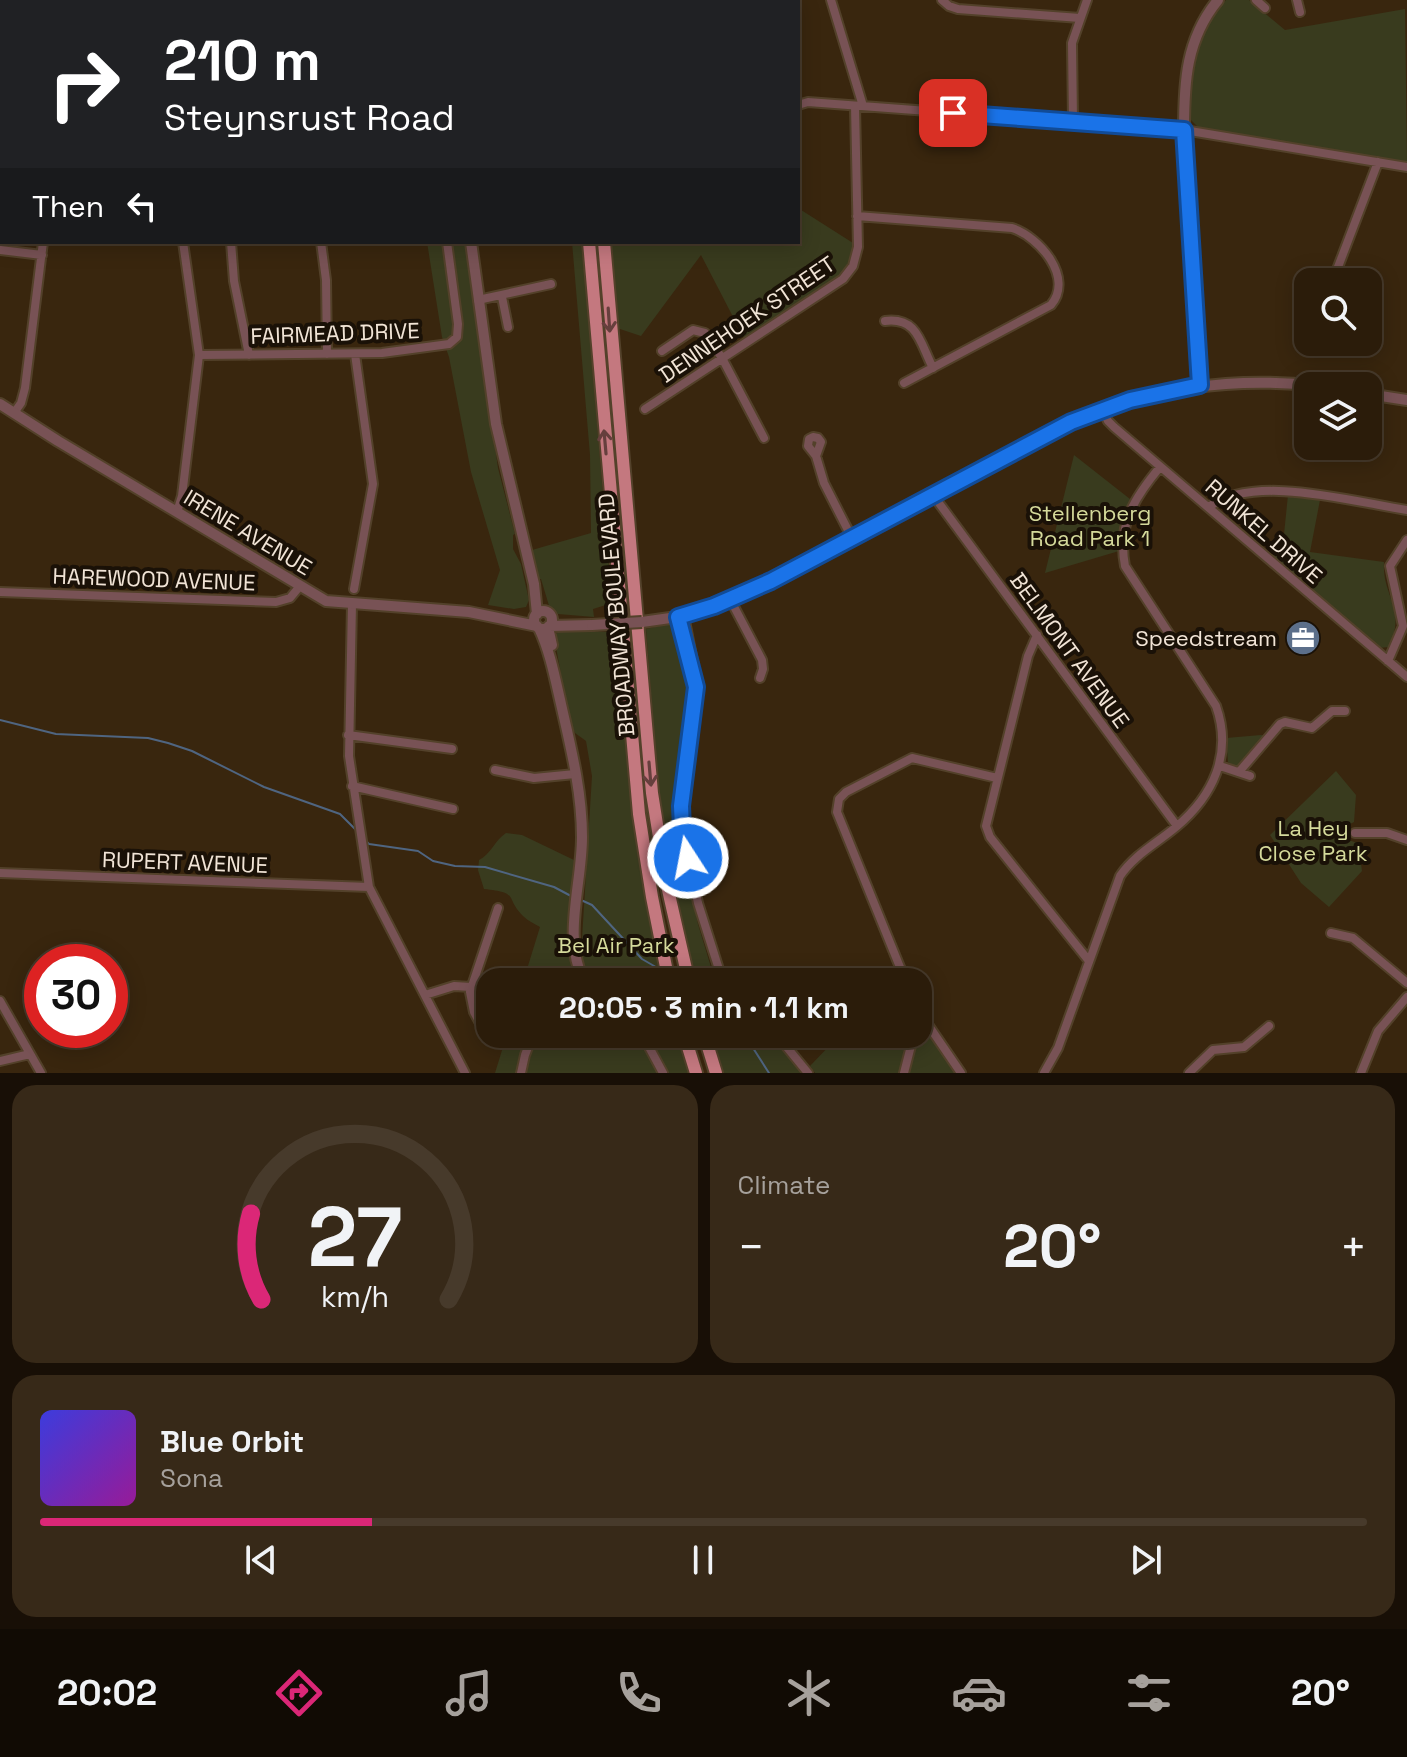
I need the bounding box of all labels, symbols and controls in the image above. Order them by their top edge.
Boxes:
text: 210 m [164,25,321,96]
icon: right [32,32,136,136]
pin [919,79,987,147]
icon: arrive [931,91,975,135]
text: Steynsrust Road [164,95,455,141]
icon: left [120,184,164,228]
text: Then [32,187,104,226]
street label: DENNEHOEK STREET [654,250,840,388]
map controls [1294,268,1382,460]
button: search [1294,268,1382,356]
one-way arrow [602,306,617,333]
street label: FAIRMEAD DRIVE [250,316,420,350]
button: layers [1294,372,1382,460]
one-way arrow [598,430,613,456]
street label: RUNKEL DRIVE [1200,473,1328,589]
street label: IRENE AVENUE [179,483,317,581]
street label: BROADWAY BOULEVARD [591,492,641,738]
park label: Stellenberg Road Park 1 [1029,499,1151,552]
street label: HAREWOOD AVENUE [52,561,256,597]
street label: BELMONT AVENUE [1004,567,1136,733]
office icon: Speedstream [1284,619,1322,657]
place label: Speedstream [1135,624,1277,652]
one-way arrow [643,760,658,787]
park label: La Hey Close Park [1258,814,1368,867]
position arrow [646,816,730,900]
street label: RUPERT AVENUE [102,845,268,879]
park label: Bel Air Park [557,931,675,959]
speed limit sign: 30 [24,944,128,1048]
text: 20:05 · 3 min · 1.1 km [559,988,849,1027]
text: Climate [738,1168,830,1202]
text: 27 [307,1184,402,1290]
text: 20° [1003,1208,1101,1285]
text: − [738,1219,765,1275]
text: + [1340,1219,1367,1275]
text: km/h [321,1279,389,1315]
text: Blue Orbit [160,1422,304,1461]
text: Sona [160,1461,223,1495]
icon: previous [239,1538,283,1582]
icon: pause [681,1538,725,1582]
icon: next [1124,1538,1168,1582]
icon: directions [271,1665,327,1721]
icon: music [441,1665,497,1721]
icon: phone [611,1665,667,1721]
icon: climate [781,1665,837,1721]
icon: car [951,1665,1007,1721]
icon: filters [1121,1665,1177,1721]
text: 20:02 [57,1670,157,1716]
text: 20° [1291,1670,1350,1716]

